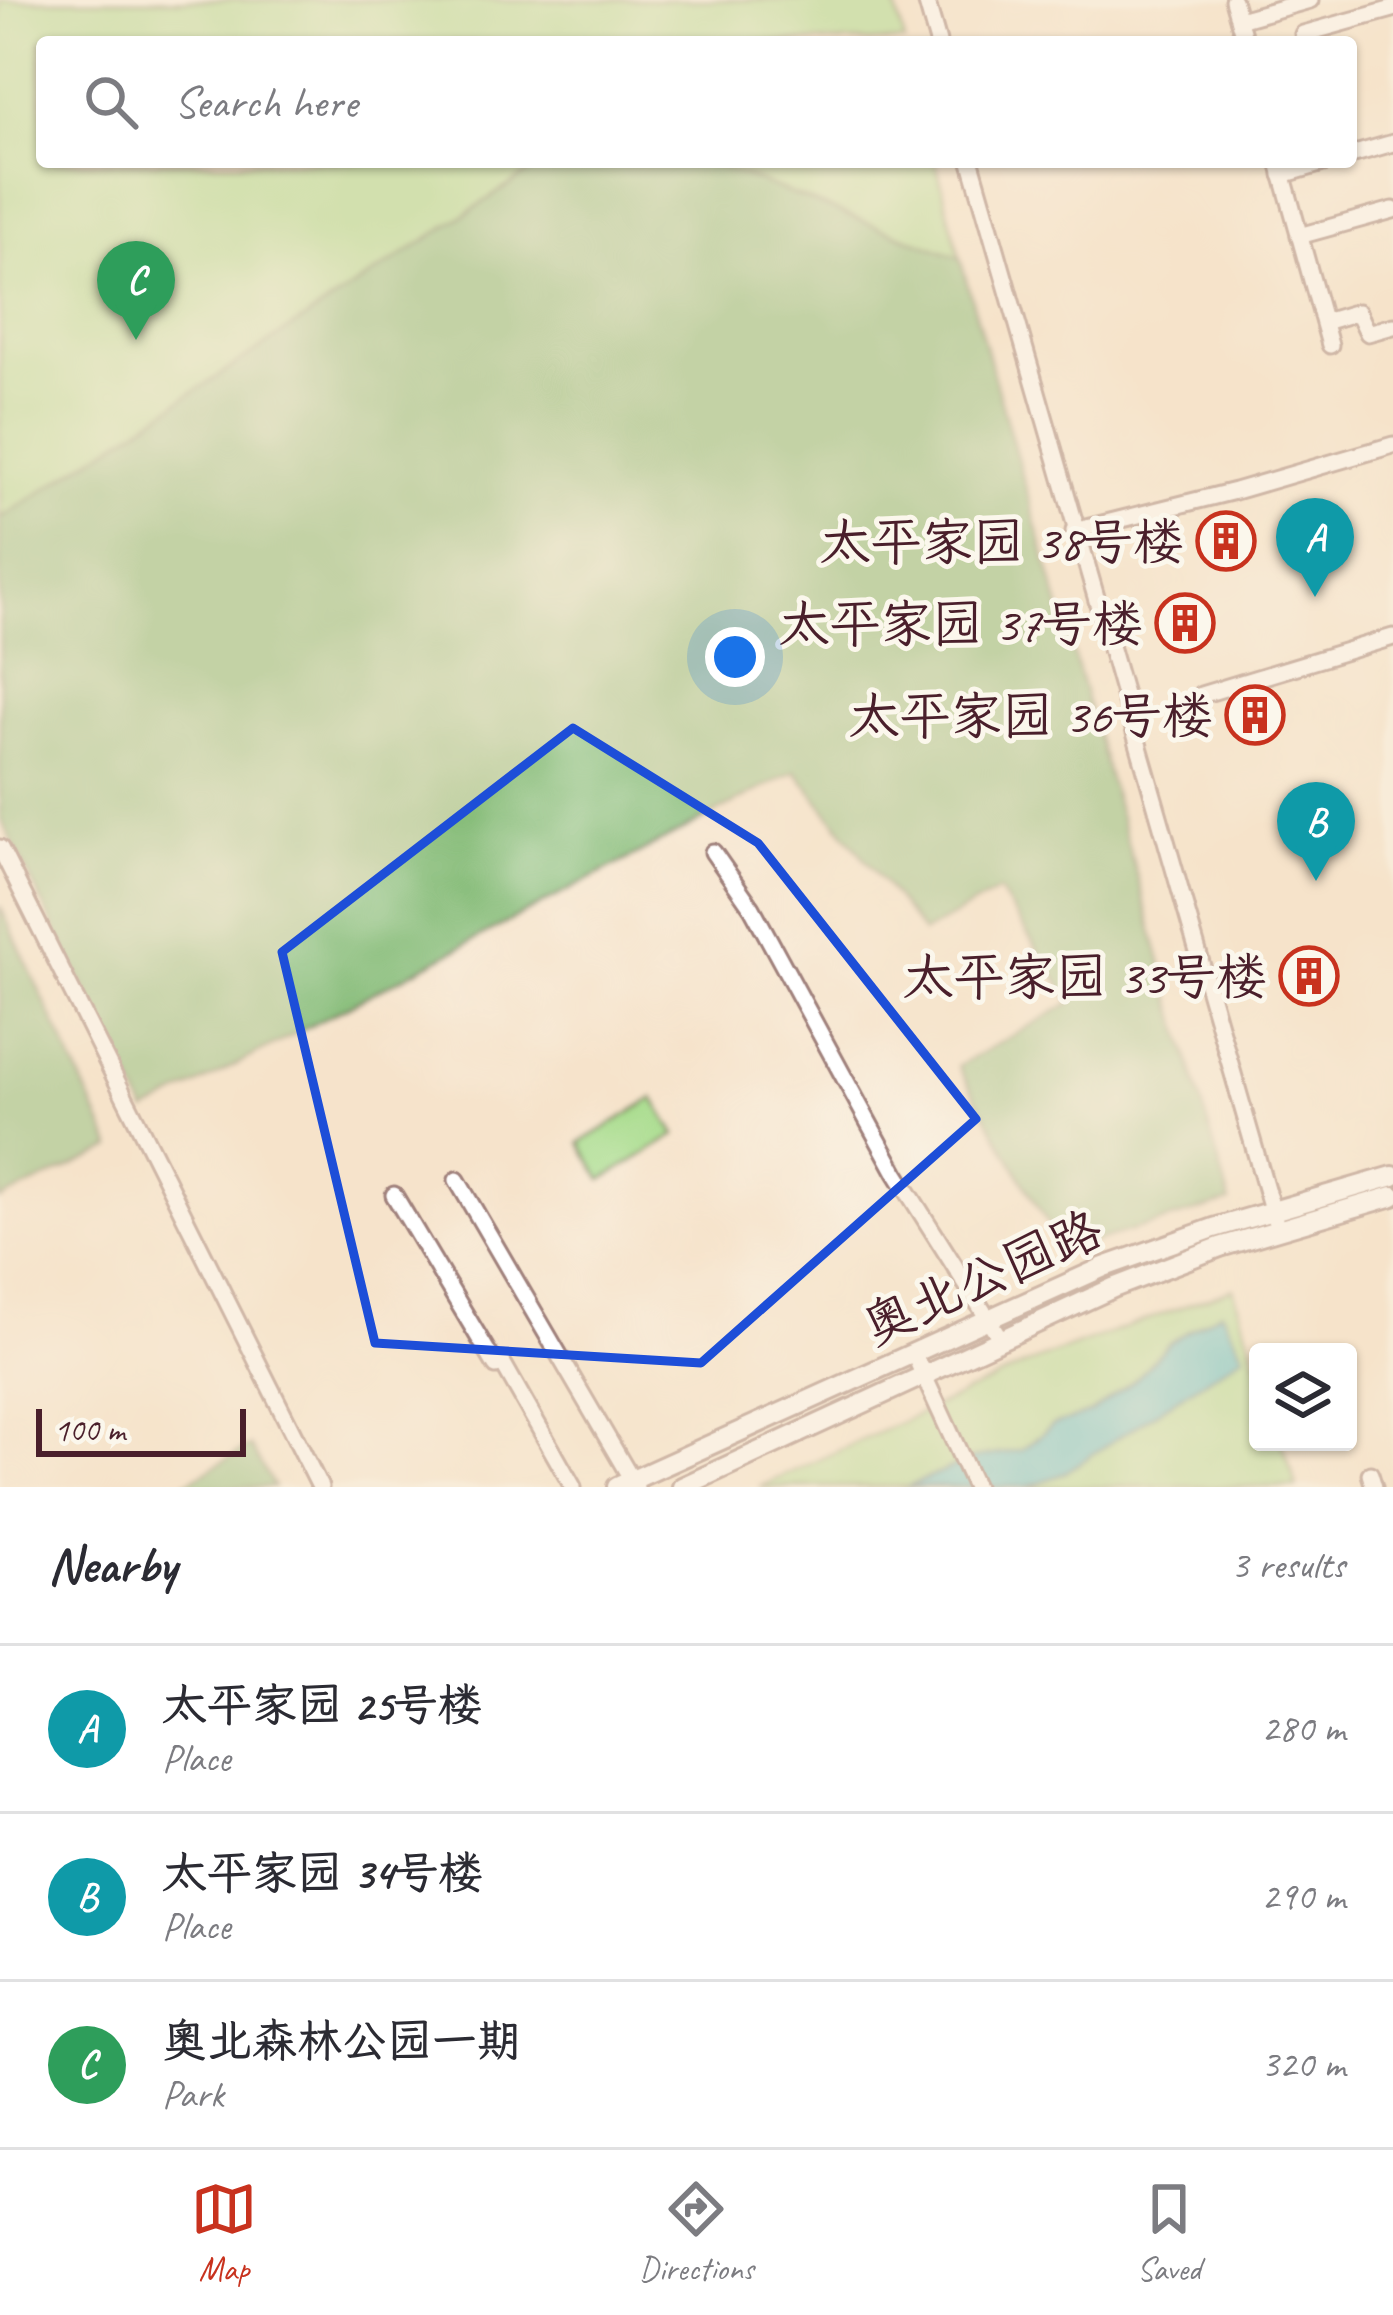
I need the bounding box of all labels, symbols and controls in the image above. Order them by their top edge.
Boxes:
search box [36,36,1357,168]
icon: search [78,69,144,135]
text: Search here [174,74,357,131]
pin: C [97,241,175,340]
pin: A [1276,498,1354,597]
place label: 太平家园 38号楼 [820,510,1184,574]
building icon: 太平家园 38号楼 [1195,510,1257,572]
place label: 太平家园 37号楼 [779,592,1143,656]
building icon: 太平家园 37号楼 [1154,592,1216,654]
your location [705,627,765,687]
place label: 太平家园 36号楼 [849,684,1213,748]
building icon: 太平家园 36号楼 [1224,684,1286,746]
pin: B [1277,782,1355,881]
place label: 太平家园 33号楼 [903,945,1267,1009]
building icon: 太平家园 33号楼 [1278,945,1340,1007]
street label: 奥北公园路 [853,1197,1112,1359]
map controls [1249,1343,1357,1451]
button: layers [1249,1343,1357,1451]
scale bar [36,1403,246,1456]
text: 100 m [54,1409,125,1451]
text: Nearby [48,1533,176,1597]
text: 3 results [1231,1541,1345,1590]
text: 太平家园 25号楼 [162,1677,483,1734]
text: A [77,1704,97,1753]
text: 280 m [1261,1704,1345,1753]
text: Place [162,1734,230,1783]
text: 太平家园 34号楼 [162,1845,483,1902]
text: B [77,1872,97,1921]
text: 290 m [1261,1872,1345,1921]
text: Place [162,1902,230,1951]
text: 奥北森林公园一期 [162,2013,522,2070]
text: C [78,2040,96,2089]
text: 320 m [1261,2040,1345,2089]
text: Park [162,2070,224,2119]
tab: Map [191,2176,257,2290]
tab: Directions [639,2176,754,2290]
tab: Saved [1136,2176,1202,2290]

